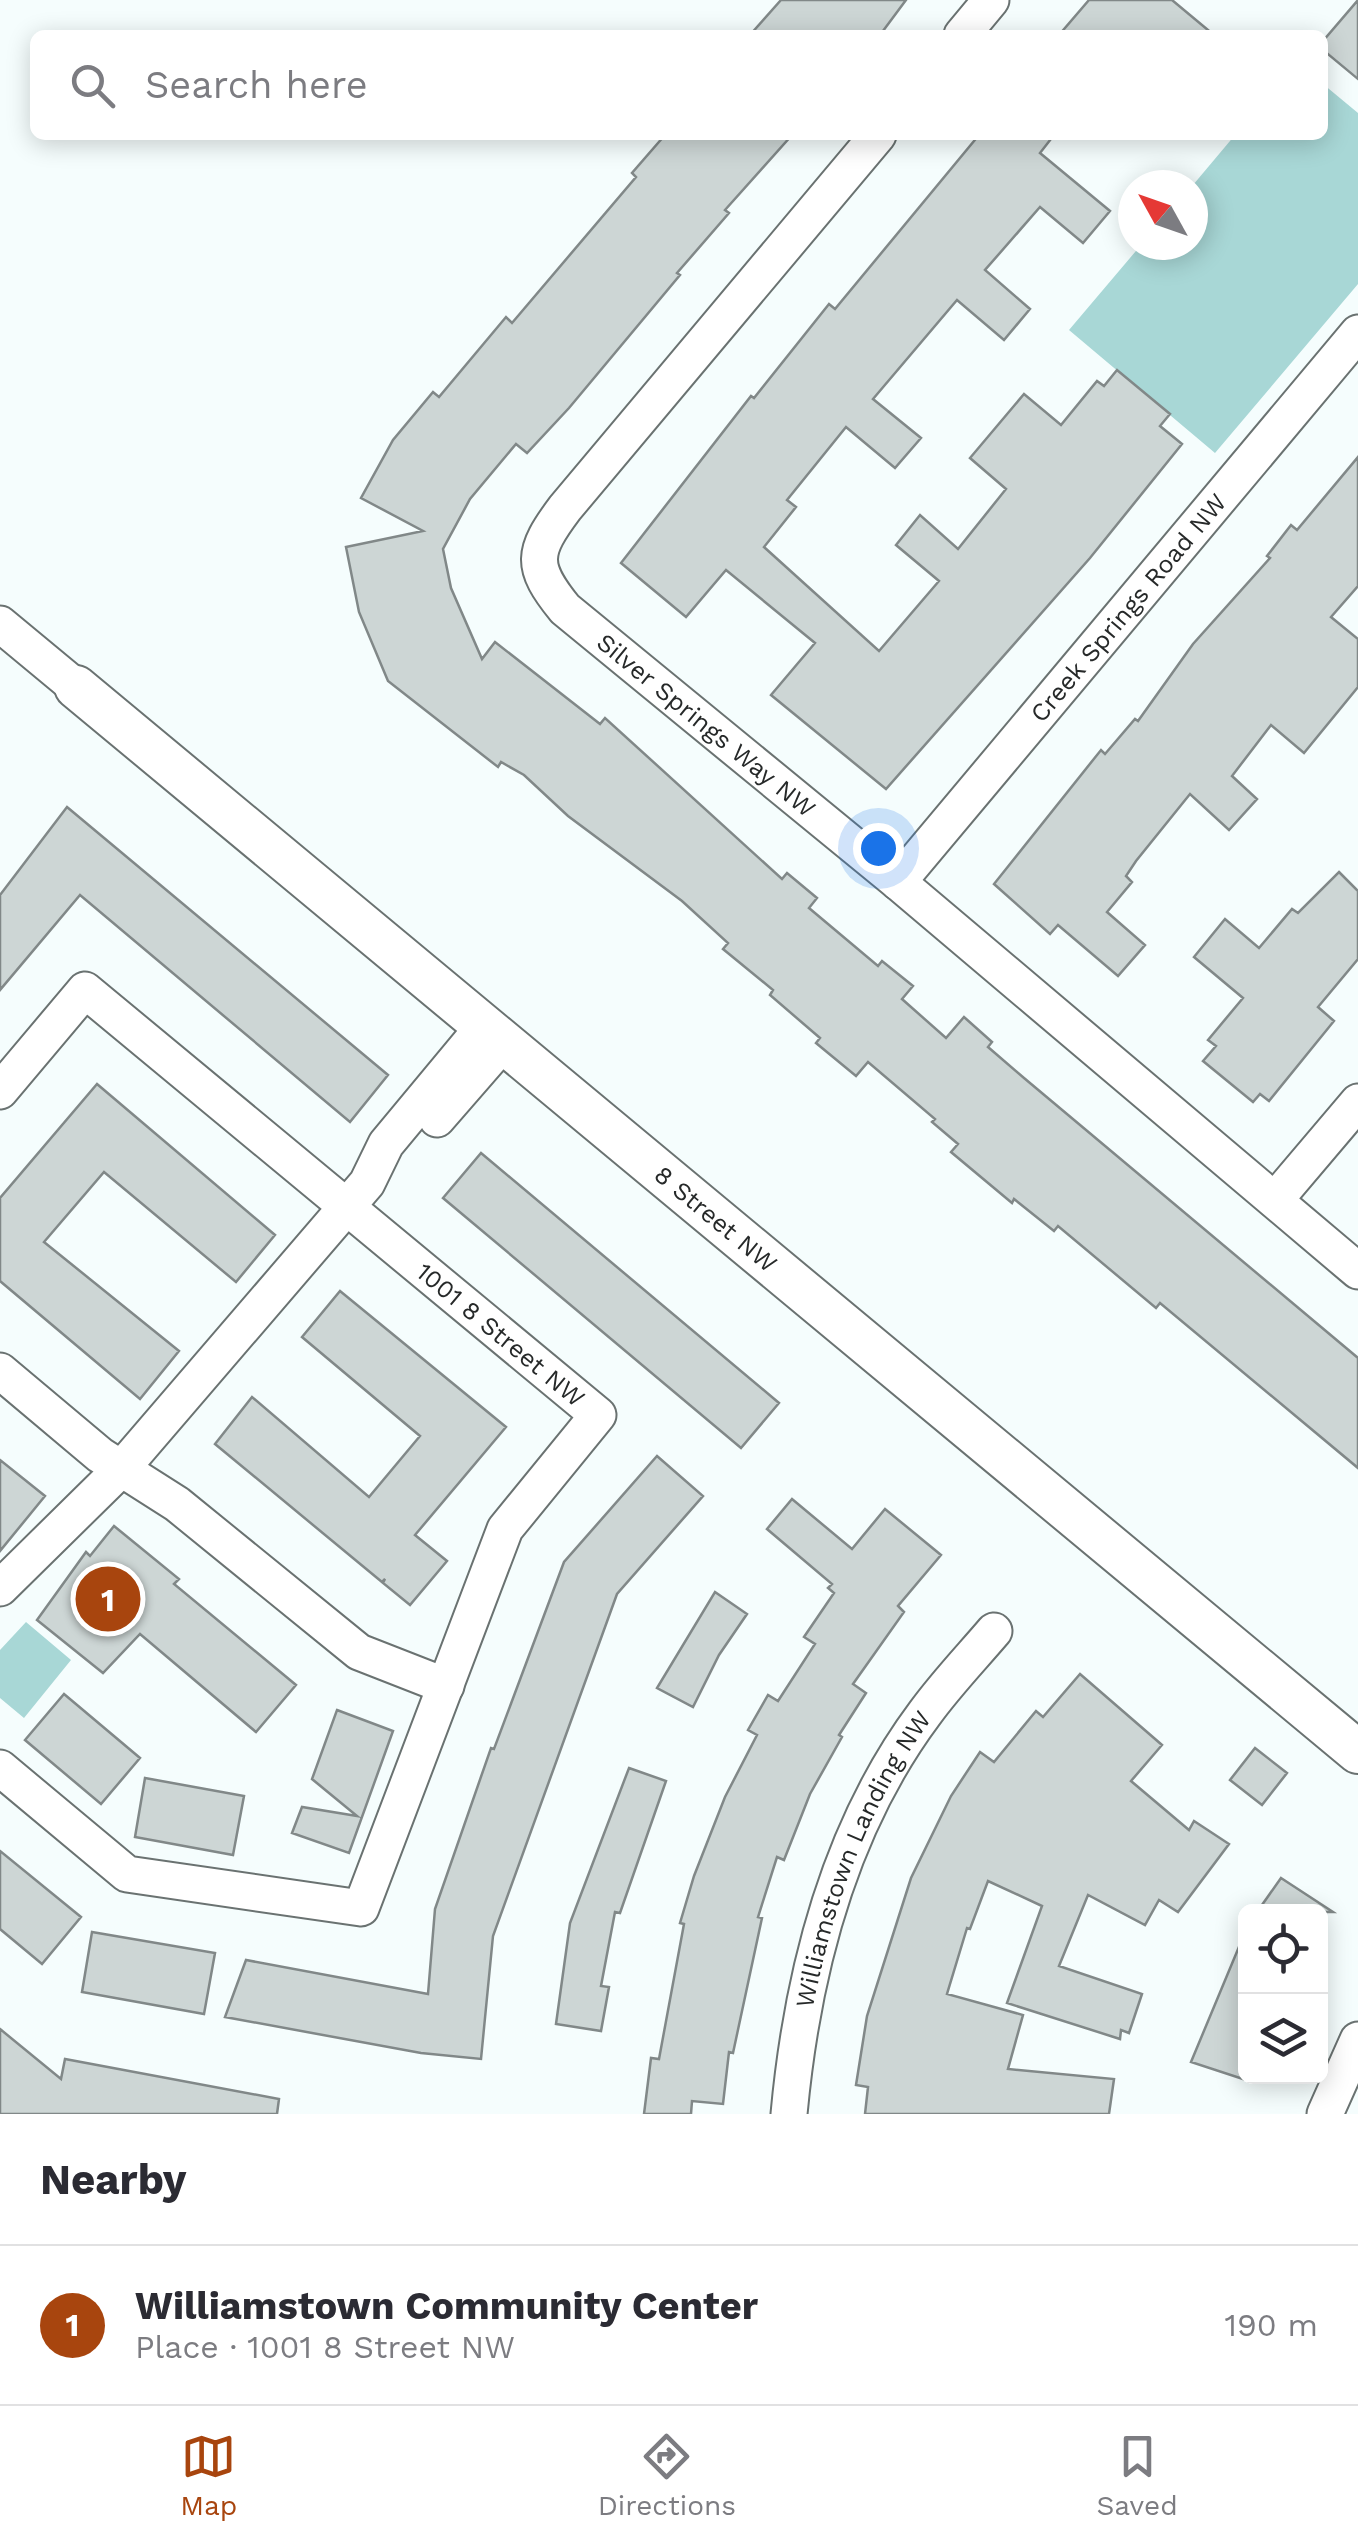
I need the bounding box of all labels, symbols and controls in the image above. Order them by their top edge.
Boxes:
search box [30,30,1328,140]
icon: search [65,58,120,113]
text: Search here [145,63,368,107]
north arrow [1118,170,1208,260]
street label: Creek Springs Road NW [1024,488,1232,728]
street label: Silver Springs Way NW [592,627,821,823]
your location [853,823,904,874]
street label: 8 Street NW [649,1160,783,1278]
street label: 1001 8 Street NW [411,1257,591,1412]
pin: 1 [76,1562,140,1636]
street label: Williamstown Landing NW [790,1705,936,2010]
map controls [1238,1904,1328,2084]
button: locate [1238,1904,1328,1994]
button: layers [1238,1994,1328,2084]
text: Nearby [40,2155,187,2204]
text: Williamstown Community Center [135,2284,758,2328]
text: 1 [66,2306,79,2344]
text: 190 m [1224,2306,1318,2344]
text: Place · 1001 8 Street NW [135,2328,515,2366]
tab: Map [180,2429,237,2522]
tab: Directions [598,2429,736,2522]
tab: Saved [1096,2429,1178,2522]

